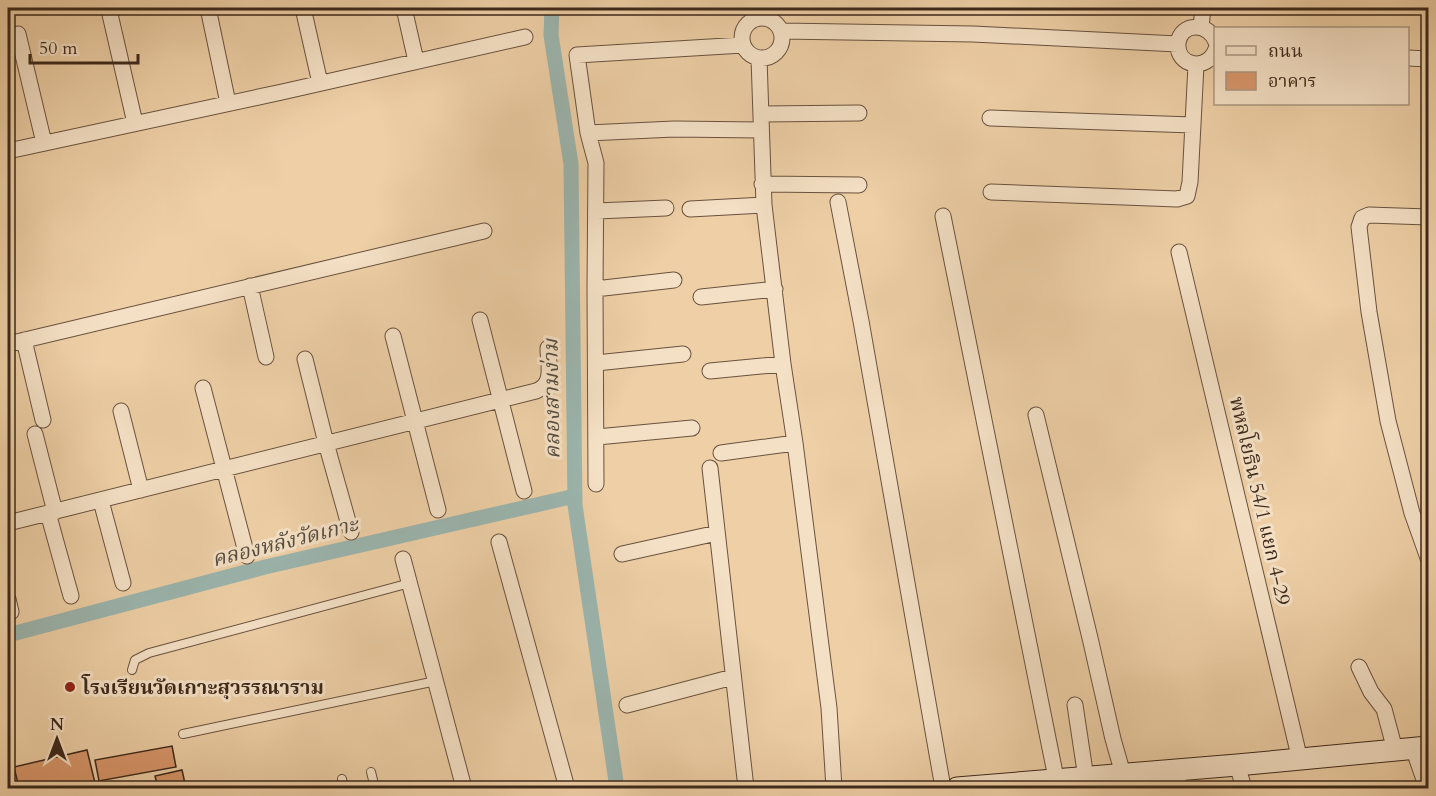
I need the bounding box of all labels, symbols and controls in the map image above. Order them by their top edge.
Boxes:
scale bar [30,27,138,65]
legend [1214,27,1409,105]
text: 50 m [39,36,78,61]
text: ถนน [1268,39,1303,64]
text: อาคาร [1268,69,1317,94]
water label: คลองสามง่าม [536,337,568,459]
street label: พหลโยธิน 54/1 แยก 4-29 [1223,394,1298,608]
water label: คลองหลังวัดเกาะ [209,509,363,574]
place label: โรงเรียนวัดเกาะสุวรรณาราม [81,674,324,701]
marker: โรงเรียนวัดเกาะสุวรรณาราม [63,680,77,694]
north arrow [27,709,87,769]
text: N [50,714,64,736]

